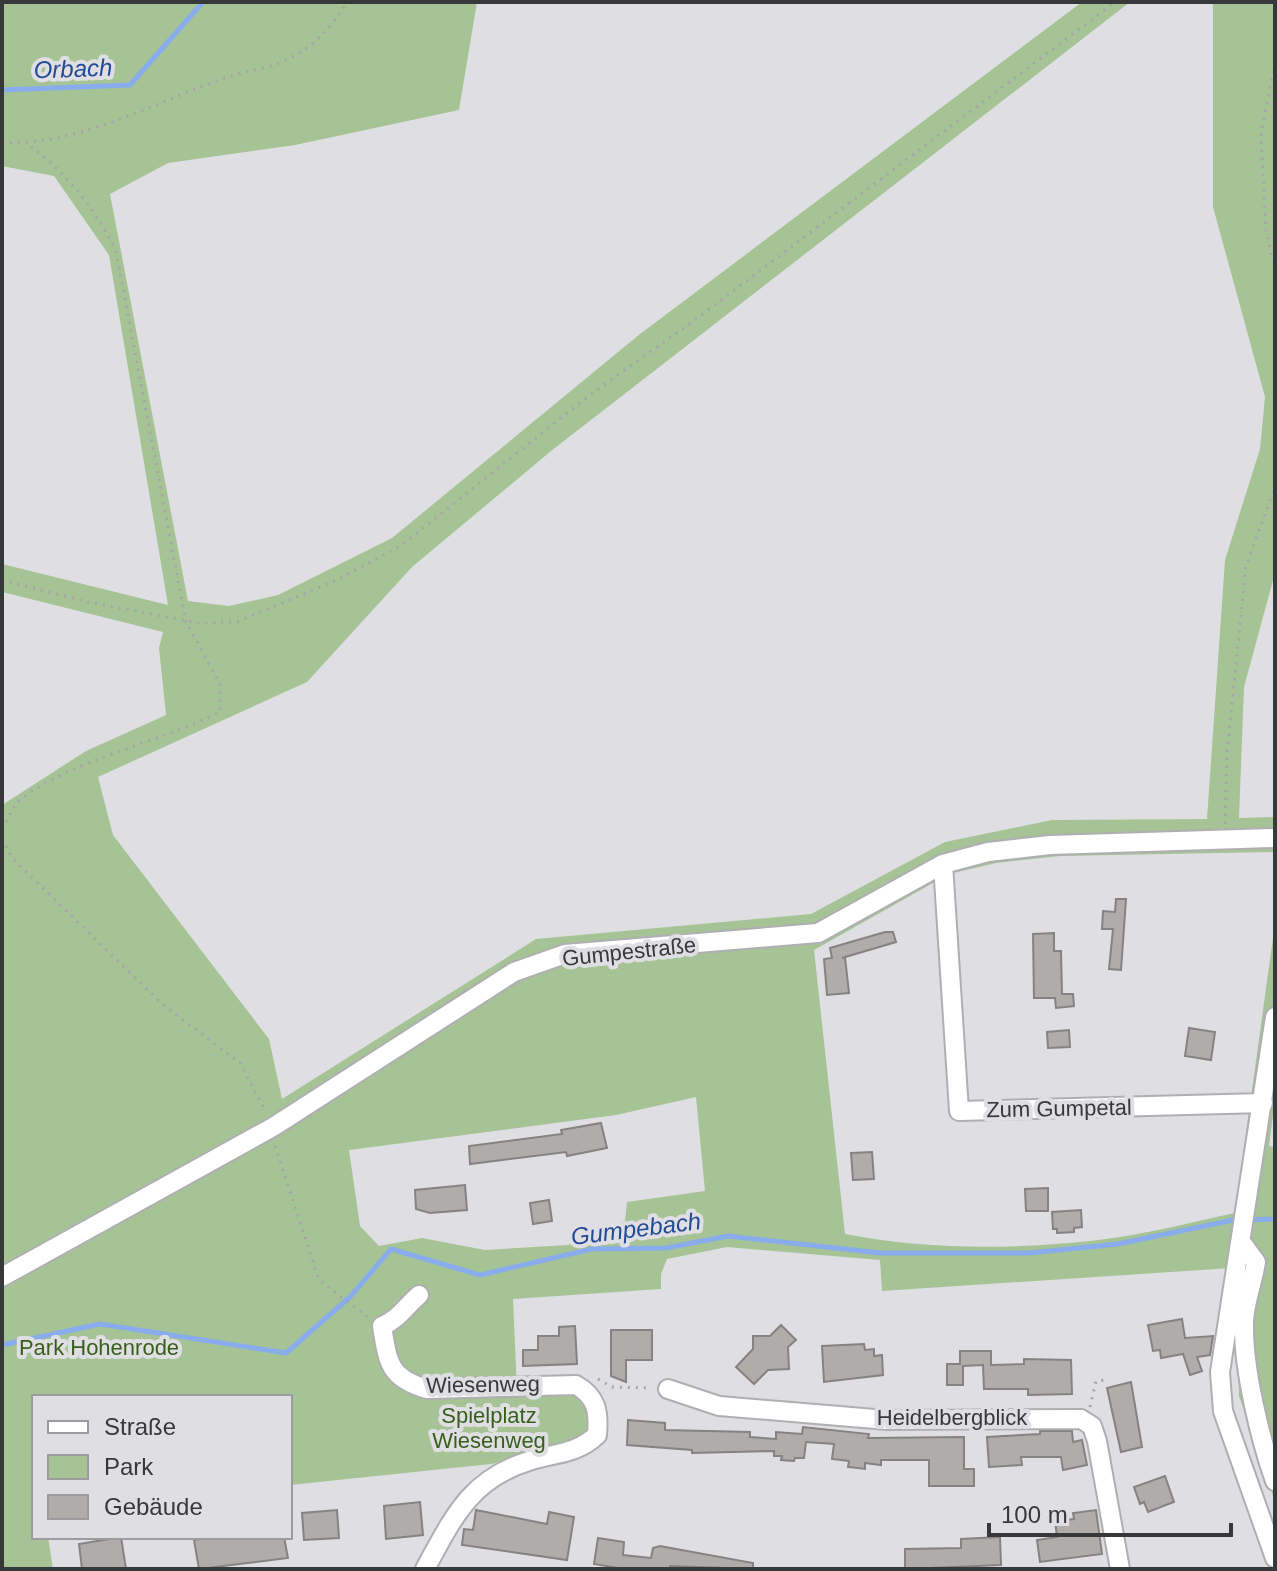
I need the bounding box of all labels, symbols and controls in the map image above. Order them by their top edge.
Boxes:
water label: Orbach [33,54,113,83]
street label: Gumpestraße [561,932,697,971]
street label: Zum Gumpetal [986,1095,1132,1122]
water label: Gumpebach [569,1207,702,1250]
park label: Park Hohenrode [19,1335,179,1360]
street label: Wiesenweg [426,1371,540,1398]
legend [32,1395,292,1539]
park label: Spielplatz Wiesenweg [432,1403,546,1453]
street label: Heidelbergblick [877,1405,1028,1430]
text: Straße [104,1413,176,1440]
text: Park [104,1453,154,1480]
scale bar [989,1487,1231,1537]
text: Gebäude [104,1493,203,1520]
text: 100 m [1001,1501,1068,1528]

